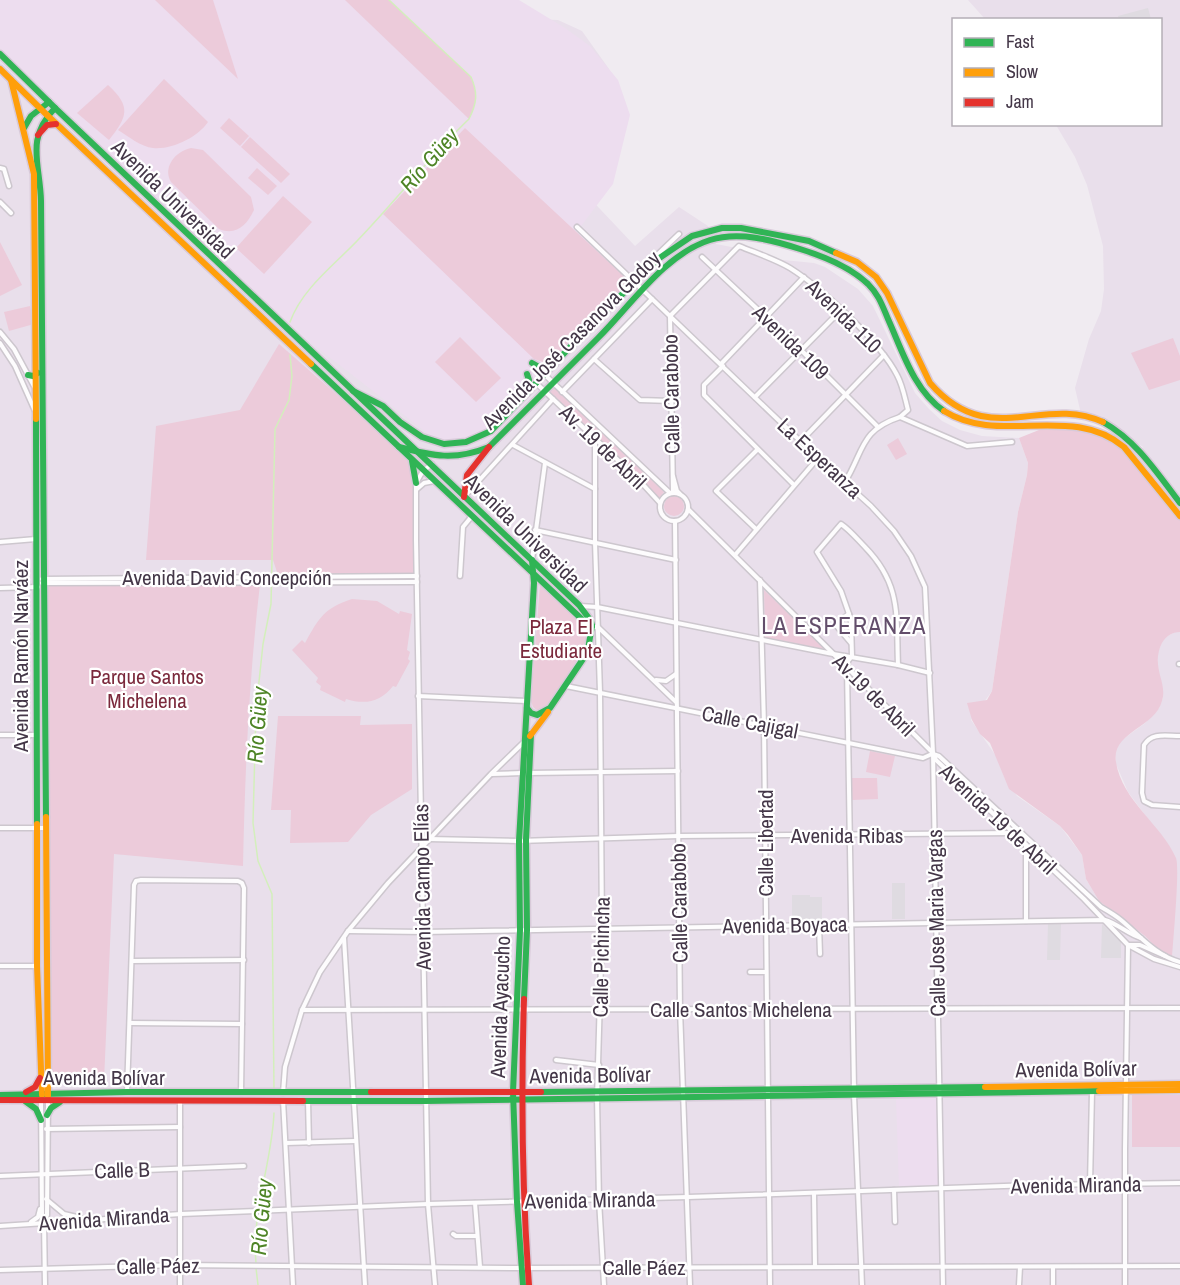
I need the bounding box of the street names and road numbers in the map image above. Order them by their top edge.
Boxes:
street label: Avenida Universidad [104,132,241,265]
street label: Avenida José Casanova Godoy [475,244,667,436]
street label: Avenida 110 [799,272,888,359]
street label: Avenida 109 [746,297,836,386]
street label: Calle Carabobo [655,334,687,454]
street label: Av. 19 de Abril [552,398,653,496]
street label: La Esperanza [771,411,869,505]
street label: Avenida Universidad [457,466,594,599]
street label: Avenida Ramón Narváez [6,560,35,753]
street label: Avenida David Concepción [121,563,332,592]
street label: Av.19 de Abril [826,647,922,743]
street label: Calle Cajigal [699,698,801,746]
street label: Avenida 19 de Abril [933,757,1063,881]
street label: Calle Libertad [751,789,780,897]
street label: Avenida Campo Elías [406,804,438,971]
street label: Avenida Ribas [790,821,903,850]
street label: Calle Jose Maria Vargas [920,829,952,1017]
street label: Calle Carabobo [663,843,695,963]
street label: Calle Pichincha [585,896,617,1018]
street label: Avenida Boyaca [721,909,848,941]
street label: Avenida Ayacucho [483,935,517,1080]
street label: Calle Santos Michelena [650,995,832,1024]
street label: Avenida Bolívar [1014,1053,1137,1085]
street label: Avenida Bolívar [528,1059,651,1091]
street label: Avenida Bolívar [42,1063,165,1092]
street label: Calle B [94,1155,150,1185]
street label: Avenida Miranda [1009,1169,1142,1201]
street label: Avenida Miranda [523,1184,656,1216]
street label: Avenida Miranda [37,1200,171,1238]
street label: Calle Páez [116,1251,200,1281]
street label: Calle Páez [602,1253,686,1282]

